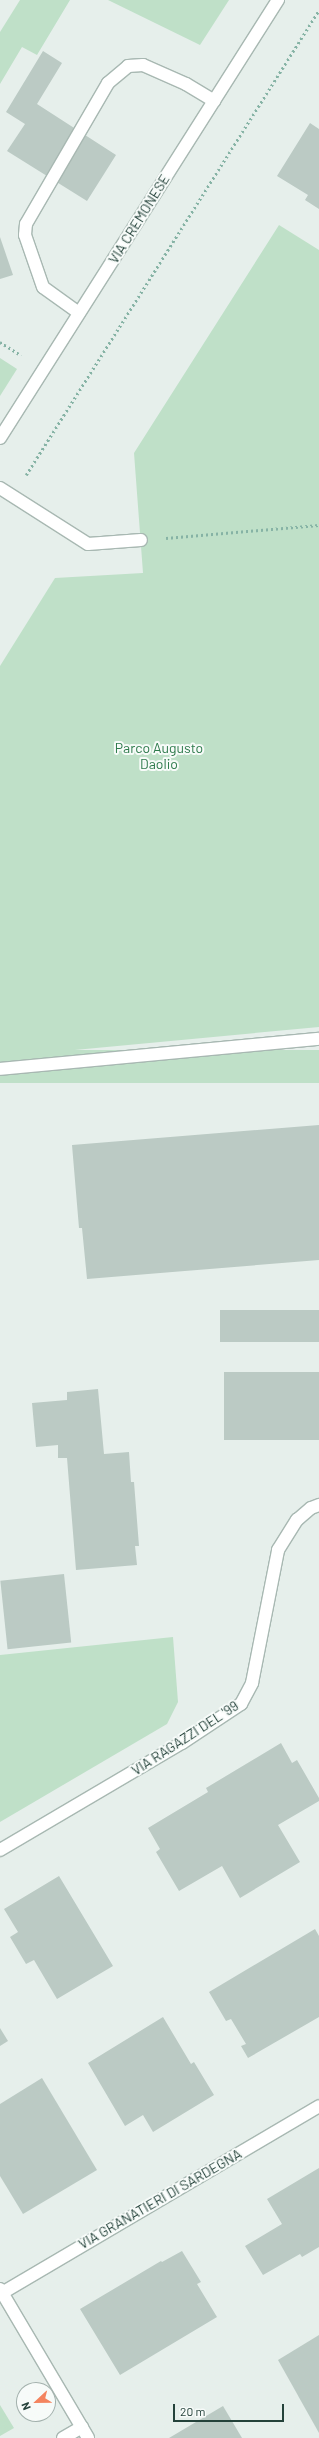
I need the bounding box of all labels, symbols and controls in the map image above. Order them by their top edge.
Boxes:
street label: VIA CREMONESE [105,171,173,267]
park label: Parco Augusto Daolio [115,740,203,772]
street label: VIA RAGAZZI DEL '99 [128,1697,242,1779]
street label: VIA GRANATIERI DI SARDEGNA [76,2145,244,2253]
north arrow [16,2382,56,2422]
scale bar [175,2396,286,2422]
text: N [18,2400,33,2412]
text: 20 m [180,2404,206,2418]

